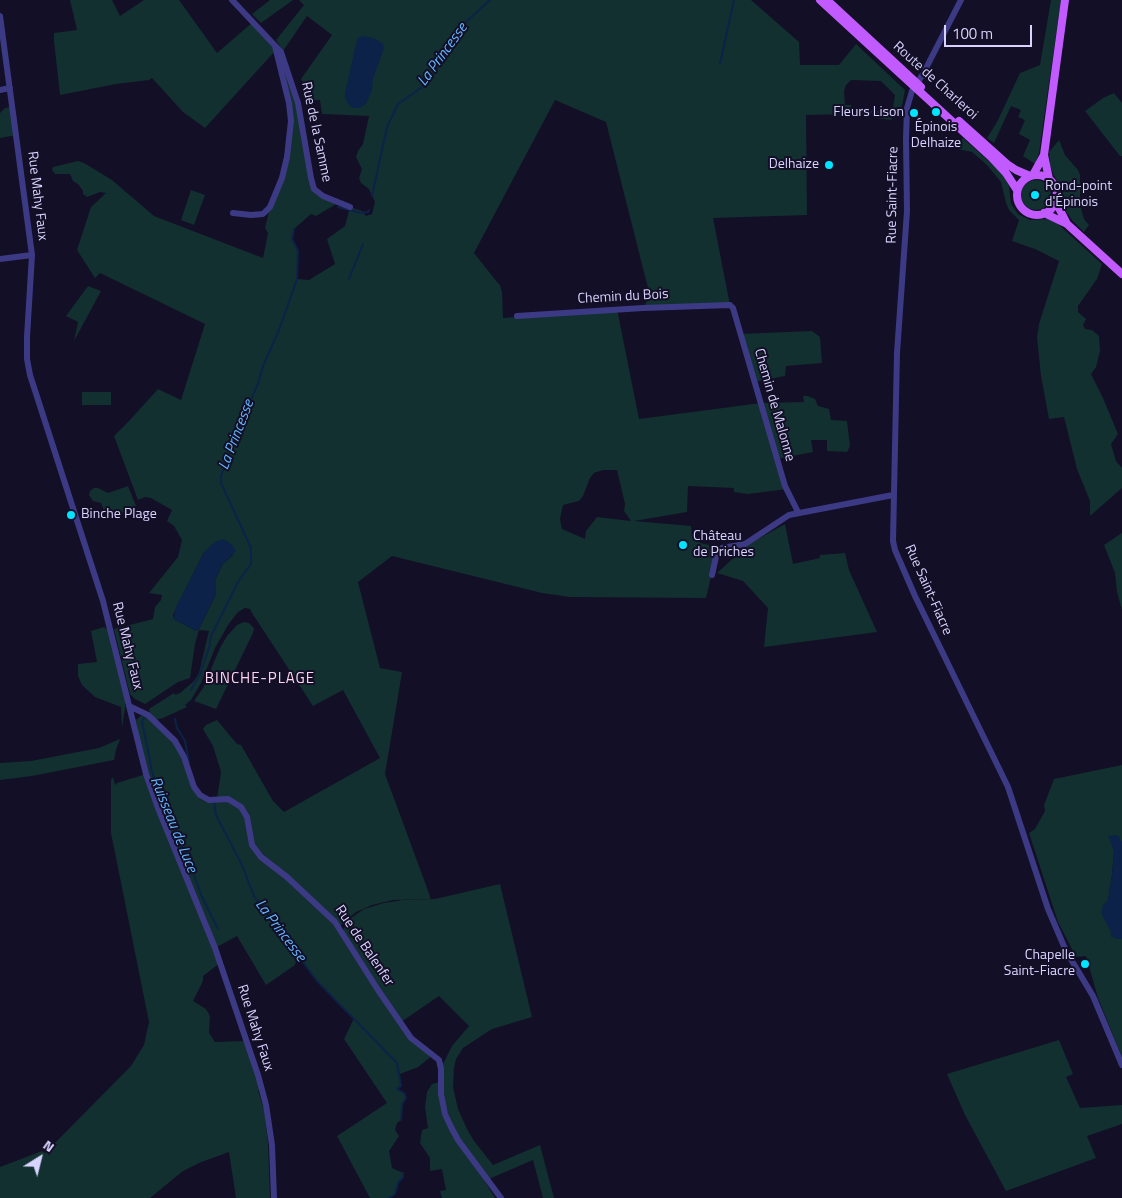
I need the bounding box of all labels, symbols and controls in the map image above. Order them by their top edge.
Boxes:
scale bar [947,15,1034,47]
water label: La Princesse [414,20,472,90]
text: 100 m [952,22,993,45]
street label: Route de Charleroi [889,38,981,124]
street label: Rue de la Samme [297,80,335,184]
place label: Fleurs Lison [833,105,904,121]
marker: Épinois Delhaize [930,106,942,118]
marker: Fleurs Lison [908,107,920,119]
place label: Épinois Delhaize [911,120,961,152]
street label: Rue Saint-Fiacre [884,146,902,244]
street label: Rue Mahy Faux [23,150,51,242]
place label: Delhaize [769,157,819,173]
marker: Delhaize [823,159,835,171]
place label: Rond-point d'Épinois [1045,179,1112,212]
marker: Rond-point d'Épinois [1029,189,1041,201]
street label: Chemin du Bois [577,286,669,308]
street label: Chemin de Malonne [750,347,798,463]
water label: La Princesse [215,398,259,472]
place label: Binche Plage [81,507,157,523]
marker: Binche Plage [65,509,77,521]
place label: Château de Priches [693,529,754,562]
marker: Château de Priches [677,539,689,551]
street label: Rue Saint-Fiacre [901,542,955,638]
street label: Rue Mahy Faux [108,600,146,692]
district label: BINCHE-PLAGE [203,670,317,688]
water label: Ruisseau de Luce [146,775,200,875]
water label: La Princesse [251,896,309,966]
street label: Rue de Balenfer [331,903,397,989]
place label: Chapelle Saint-Fiacre [1004,948,1075,980]
marker: Chapelle Saint-Fiacre [1079,958,1091,970]
street label: Rue Mahy Faux [233,983,277,1073]
north arrow [15,1133,65,1183]
text: N [39,1134,59,1157]

